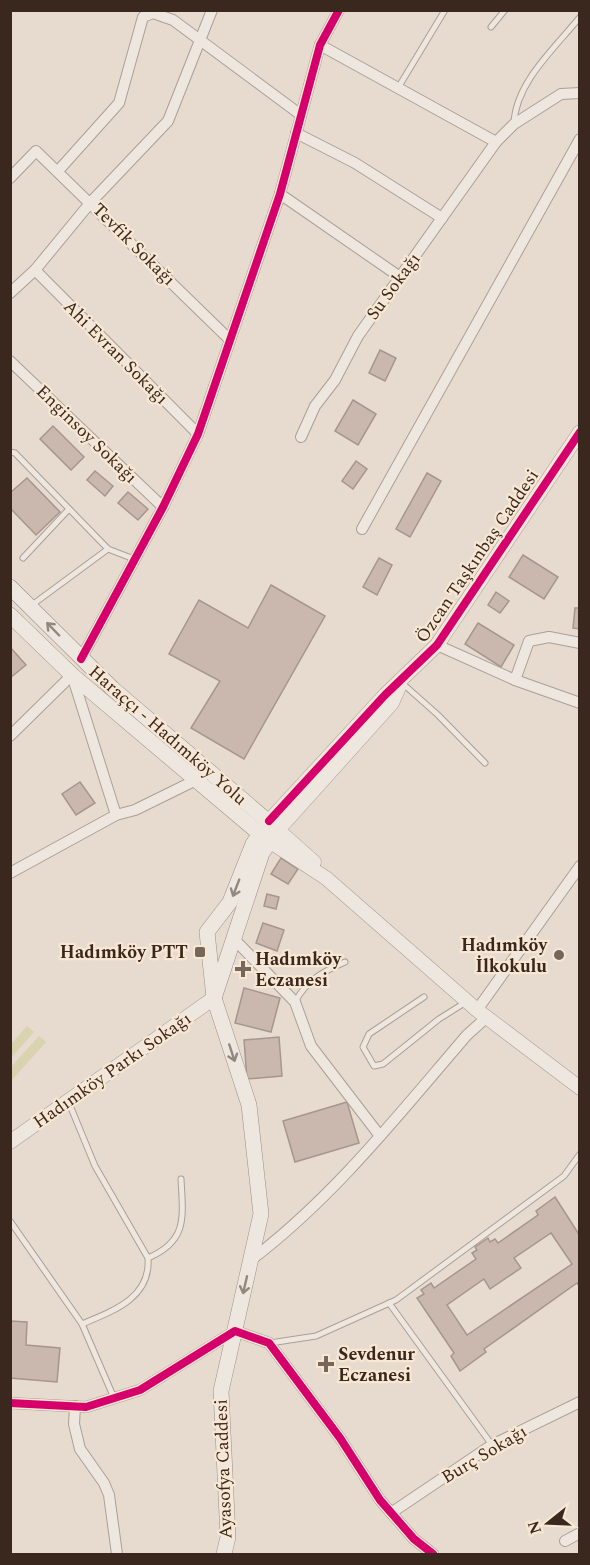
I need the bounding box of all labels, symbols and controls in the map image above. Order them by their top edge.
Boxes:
street label: Tevfik Sokağı [86,196,182,292]
street label: Su Sokağı [360,247,427,326]
street label: Ahi Evran Sokağı [57,294,174,411]
street label: Enginsoy Sokağı [30,379,144,490]
street label: Özcan Taşkınbaş Caddesi [409,464,546,649]
one-way arrow [46,622,60,637]
street label: Haraççı - Hadımköy Yolu [83,659,253,812]
one-way arrow [229,878,240,897]
place label: Hadımköy İlkokulu [461,932,548,980]
place label: Hadımköy PTT [60,939,188,966]
marker: Hadımköy PTT [193,945,207,959]
place label: Hadımköy Eczanesi [255,946,342,994]
marker: Hadımköy İlkokulu [552,948,566,962]
marker: Hadımköy Eczanesi [236,962,250,976]
street label: Hadımköy Parkı Sokağı [28,1006,197,1135]
one-way arrow [227,1043,238,1062]
one-way arrow [239,1275,250,1294]
place label: Sevdenur Eczanesi [338,1341,415,1389]
marker: Sevdenur Eczanesi [319,1357,333,1371]
street label: Ayasofya Caddesi [208,1399,239,1539]
street label: Burç Sokağı [436,1418,532,1491]
north arrow [518,1493,578,1553]
text: N [521,1517,548,1537]

